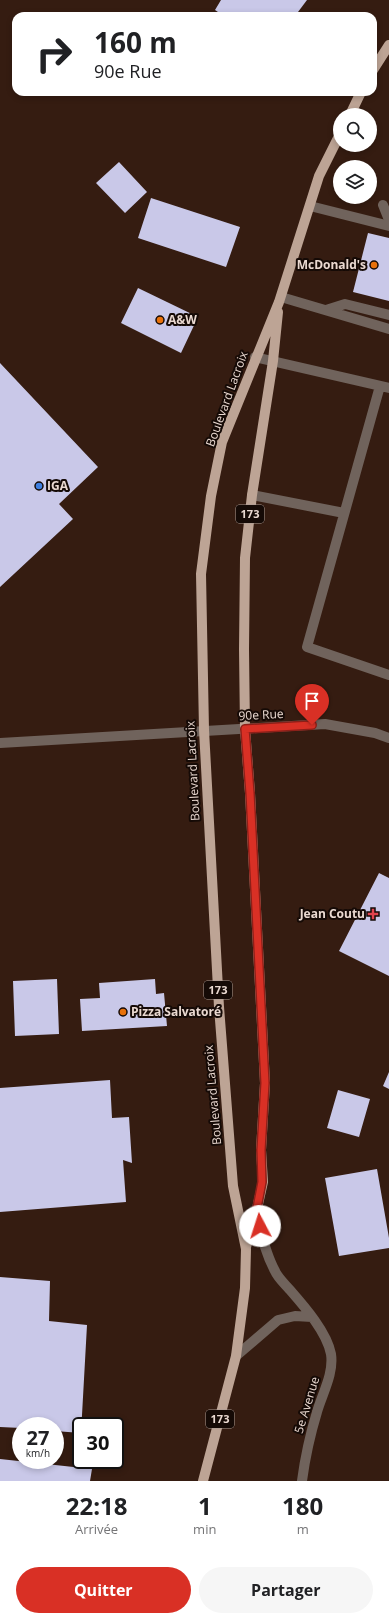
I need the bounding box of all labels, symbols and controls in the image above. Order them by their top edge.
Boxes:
text: 160 m [94,23,177,61]
icon: right [28,28,80,80]
text: 90e Rue [94,59,162,83]
map controls [333,108,377,204]
button: search [333,108,377,152]
button: layers [333,160,377,204]
place label: McDonald's [297,256,366,273]
marker: McDonald's [369,260,379,270]
place label: A&W [168,311,197,328]
marker: A&W [155,315,165,325]
street label: Boulevard Lacroix [201,348,252,449]
place label: IGA [47,477,69,494]
marker: IGA [34,481,44,491]
road number: 173 [236,505,264,523]
pin [295,684,329,725]
icon: arrive [301,690,323,712]
street label: 90e Rue [238,705,284,724]
street label: Boulevard Lacroix [181,720,204,822]
place label: Jean Coutu [299,905,365,922]
marker: Jean Coutu [368,909,378,919]
road number: 173 [204,981,232,999]
place label: Pizza Salvatoré [131,1003,221,1020]
marker: Pizza Salvatoré [118,1007,128,1017]
street label: Boulevard Lacroix [200,1044,225,1146]
position arrow [239,1205,281,1247]
street label: 5e Avenue [290,1374,323,1435]
road number: 173 [206,1410,234,1428]
speed limit sign: 30 [72,1417,124,1469]
text: 27 [27,1424,49,1451]
text: km/h [26,1446,50,1460]
text: 22:18 [66,1489,127,1522]
text: 1 [198,1489,212,1522]
text: 180 [282,1489,323,1522]
text: Arrivée [75,1520,118,1538]
text: min [193,1520,216,1538]
text: m [297,1520,309,1538]
button: Quitter [16,1567,191,1613]
button: Partager [199,1567,373,1613]

